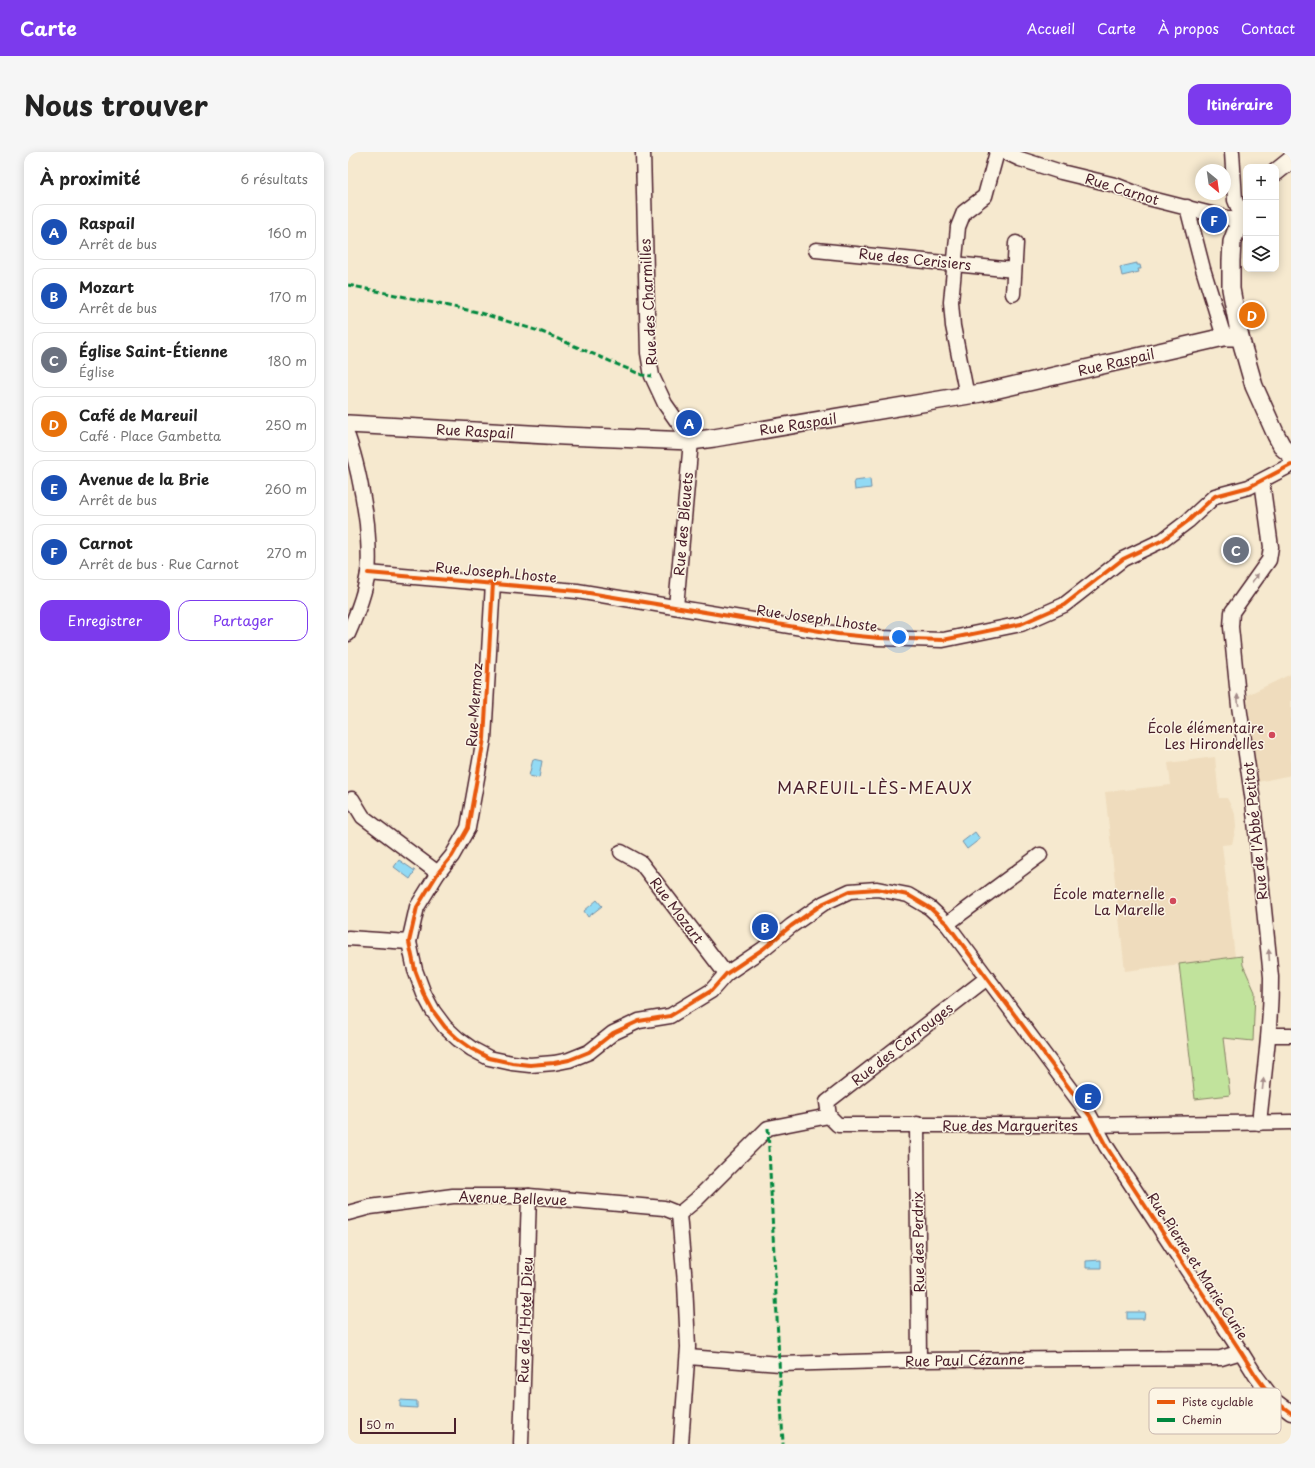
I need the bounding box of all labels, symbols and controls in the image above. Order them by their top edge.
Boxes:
text: Carte [20,14,77,42]
text: Accueil [1027,18,1075,39]
text: Carte [1097,18,1136,39]
text: À propos [1158,18,1219,39]
text: Contact [1241,18,1295,39]
text: Nous trouver [24,83,208,126]
button: Itinéraire [1188,84,1291,125]
north arrow [1195,164,1231,200]
map controls [1243,164,1279,272]
button: + [1243,164,1279,200]
text: À proximité [40,165,140,191]
street label: Rue Carnot [1082,168,1162,210]
text: 6 résultats [241,169,308,188]
button: − [1243,200,1279,236]
pin: F [1201,205,1227,235]
text: Raspail [79,211,135,234]
text: A [49,223,59,242]
text: 160 m [268,223,307,242]
text: Arrêt de bus [79,234,157,253]
button: layers [1243,236,1279,272]
street label: Rue des Charmilles [634,238,662,366]
street label: Rue des Cerisiers [858,243,972,275]
text: Mozart [79,275,134,298]
text: B [50,287,58,306]
text: 170 m [269,287,307,306]
text: Arrêt de bus [79,298,157,317]
pin: D [1239,300,1265,330]
text: Église Saint-Étienne [79,339,228,362]
street label: Rue Raspail [1076,343,1156,381]
text: C [49,351,59,370]
text: 180 m [268,351,307,370]
text: Église [79,362,114,381]
text: Café de Mareuil [79,403,198,426]
pin: A [676,408,702,438]
street label: Rue Raspail [758,408,838,440]
text: D [49,415,59,434]
text: 250 m [265,415,307,434]
street label: Rue Raspail [435,418,515,444]
text: Café · Place Gambetta [79,426,221,445]
text: Avenue de la Brie [79,467,209,490]
street label: Rue des Bleuets [668,471,698,577]
text: E [50,479,58,498]
text: 260 m [265,479,307,498]
text: Arrêt de bus [79,490,157,509]
text: Carnot [79,531,133,554]
pin: C [1223,535,1249,565]
text: F [50,543,58,562]
text: 270 m [266,543,307,562]
text: Arrêt de bus · Rue Carnot [79,554,239,573]
street label: Rue Joseph Lhoste [434,556,558,588]
one-way arrow [1251,573,1259,584]
street label: Rue Joseph Lhoste [755,599,879,637]
button: Enregistrer [40,600,170,641]
button: Partager [178,600,308,641]
your location [889,627,909,647]
street label: Rue Mermoz [461,662,487,748]
one-way arrow [1235,694,1242,707]
place label: École élémentaire Les Hirondelles [1148,717,1264,754]
marker: École élémentaire Les Hirondelles [1267,730,1277,740]
street label: Rue de l'Abbé Petitot [1237,761,1273,901]
district label: MAREUIL-LÈS-MEAUX [777,775,973,799]
street label: Rue Mozart [645,873,709,948]
place label: École maternelle La Marelle [1053,883,1165,920]
marker: École maternelle La Marelle [1168,896,1178,906]
pin: B [752,912,778,942]
one-way arrow [1265,949,1272,961]
street label: Rue des Carrouges [847,998,957,1090]
one-way arrow [1260,1078,1267,1090]
pin: E [1075,1082,1101,1112]
street label: Rue des Marguerites [942,1115,1078,1136]
street label: Avenue Bellevue [458,1186,568,1210]
street label: Rue Pierre et Marie Curie [1142,1188,1254,1344]
street label: Rue des Perdrix [907,1191,929,1293]
street label: Rue de l'Hotel Dieu [512,1257,538,1383]
street label: Rue Paul Cézanne [905,1348,1025,1372]
legend [1149,1388,1281,1434]
text: Piste cyclable [1182,1393,1253,1410]
text: Chemin [1182,1411,1222,1428]
scale bar [360,1416,456,1435]
text: 50 m [366,1416,395,1433]

